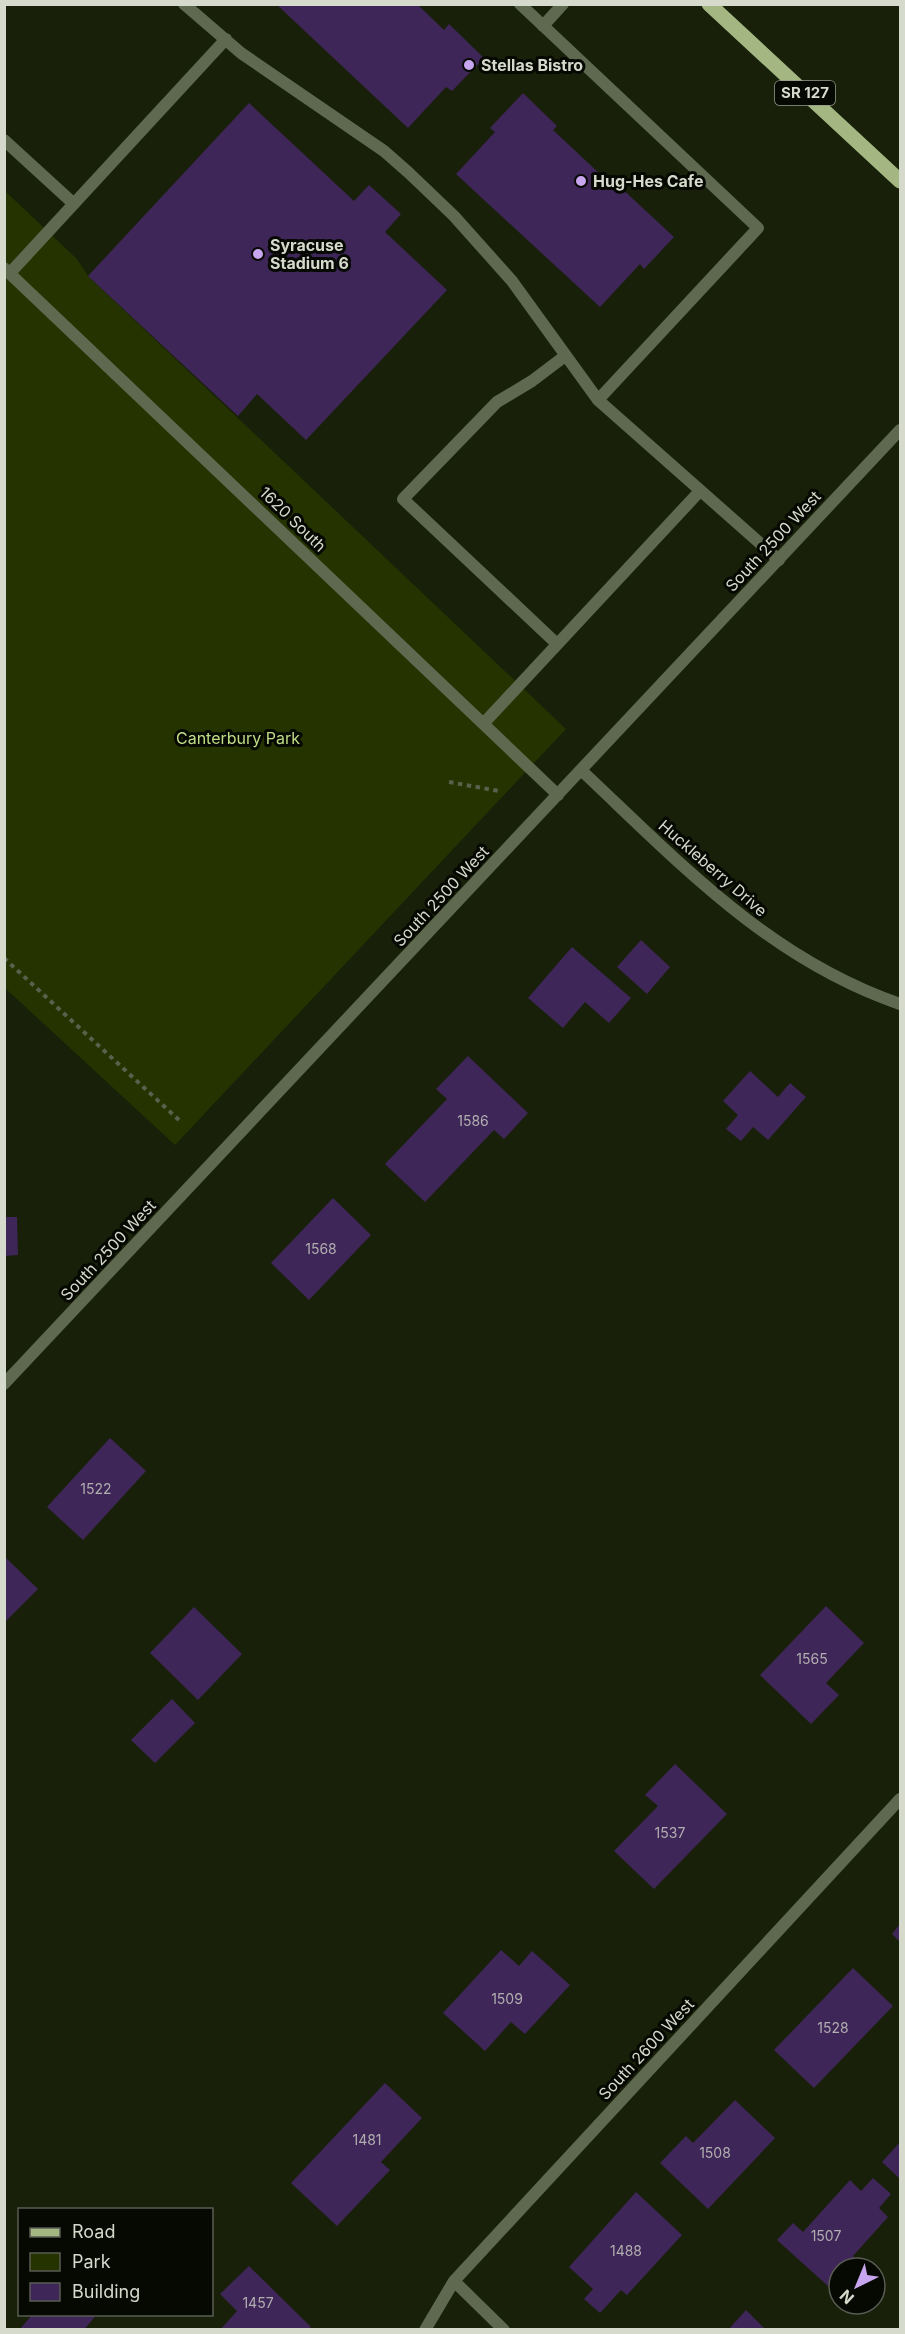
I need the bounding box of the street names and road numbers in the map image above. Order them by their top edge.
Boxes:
road number: SR 127 [775,81,835,105]
street label: 1620 South [256,482,330,556]
street label: South 2500 West [721,486,825,596]
street label: Huckleberry Drive [655,815,771,921]
street label: South 2500 West [389,841,493,951]
street label: South 2500 West [56,1195,160,1305]
street label: South 2600 West [594,1994,698,2104]

